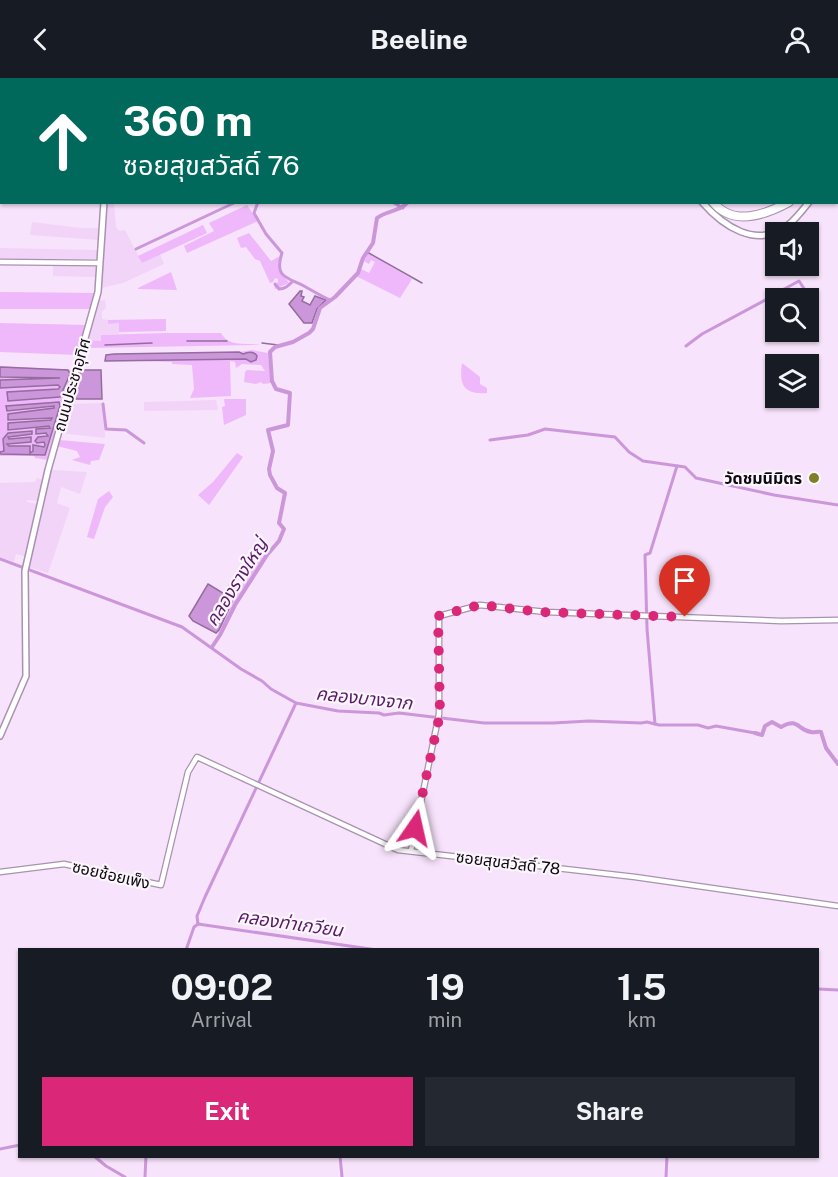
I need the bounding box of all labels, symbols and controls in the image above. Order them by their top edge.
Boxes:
icon: back [24,23,57,56]
text: Beeline [370,23,468,55]
icon: person [781,23,814,56]
text: 360 m [123,96,253,145]
icon: ahead [24,102,102,180]
text: ซอยสุขสวัสดิ์ 76 [123,149,300,181]
map controls [765,222,819,408]
button: sound [765,222,819,276]
button: search [765,288,819,342]
street label: ถนนประชาอุทิศ [50,336,94,434]
button: layers [765,354,819,408]
place label: วัดชมนิมิตร [724,469,802,488]
marker: วัดชมนิมิตร [807,471,821,485]
water label: คลองรางใหญ่ [201,532,273,630]
pin [659,555,710,617]
icon: arrive [668,564,701,597]
water label: คลองบางจาก [315,682,414,714]
position arrow [383,796,447,860]
street label: ซอยสุขสวัสดิ์ 78 [455,847,561,879]
street label: ซอยช้อยเพ็ง [70,857,152,893]
water label: คลองท่าเกวียน [236,905,345,941]
text: 09:02 [170,966,273,1008]
text: 19 [425,966,465,1008]
text: 1.5 [617,966,667,1008]
text: Arrival [191,1008,253,1032]
text: min [428,1008,462,1032]
text: km [628,1008,656,1032]
button: Exit [42,1077,413,1146]
button: Share [425,1077,795,1146]

